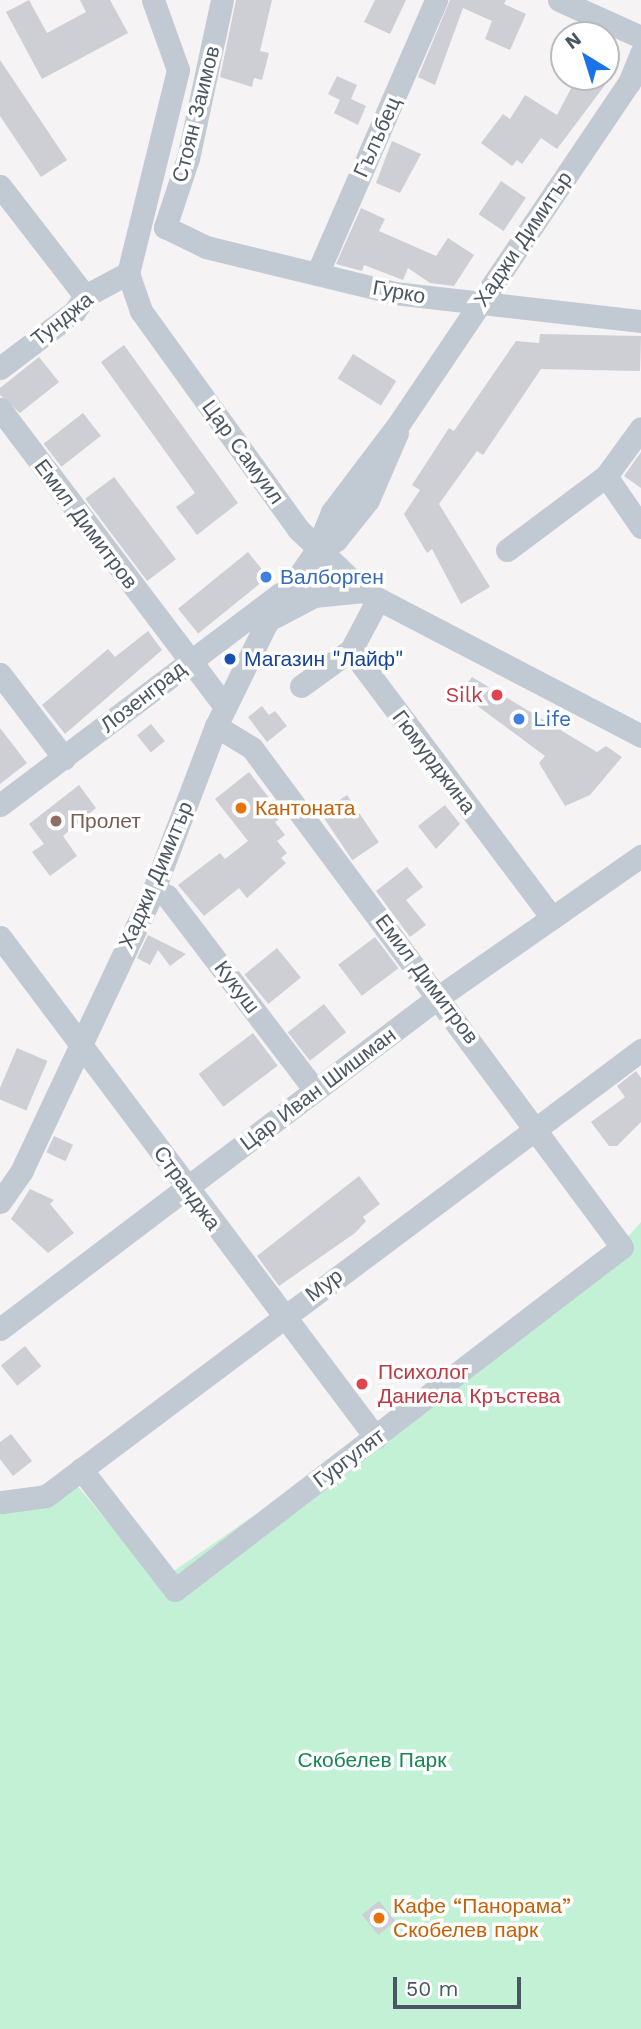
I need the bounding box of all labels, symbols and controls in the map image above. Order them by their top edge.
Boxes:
north arrow [550,21,620,91]
text: N [560,27,586,54]
street label: Стоян Заимов [167,43,225,185]
street label: Гълъбец [348,93,406,181]
street label: Хаджи Димитър [469,167,577,311]
street label: Гурко [371,275,427,309]
street label: Тунджа [26,287,98,351]
street label: Цар Самуил [197,395,289,509]
street label: Емил Димитров [29,454,143,594]
place label: Валборген [280,564,384,590]
marker: Валборген [258,569,274,585]
place label: Магазин "Лайф" [244,646,404,672]
marker: Магазин "Лайф" [222,651,238,667]
street label: Лозенград [95,656,191,738]
place label: Silk [446,682,483,708]
marker: Silk [489,687,505,703]
street label: Гюмурджина [387,705,481,819]
place label: Life [533,706,571,732]
marker: Life [511,711,527,727]
place label: Кантоната [255,795,355,821]
street label: Хаджи Димитър [114,798,198,952]
marker: Кантоната [233,800,249,816]
place label: Пролет [70,808,141,834]
marker: Пролет [48,813,64,829]
street label: Емил Димитров [370,909,484,1049]
street label: Кукуш [209,956,265,1018]
street label: Цар Иван Шишман [235,1022,401,1156]
street label: Странджа [148,1141,226,1235]
street label: Мур [301,1263,347,1307]
place label: Психолог Даниела Кръстева [378,1359,561,1409]
marker: Психолог Даниела Кръстева [352,1374,372,1394]
street label: Гургулят [308,1423,390,1493]
park label: Скобелев Парк [298,1747,446,1773]
place label: Кафе “Панорама” Скобелев парк [393,1893,571,1943]
marker: Кафе “Панорама” Скобелев парк [371,1910,387,1926]
scale bar [396,1962,524,2006]
text: 50 m [406,1976,458,2001]

